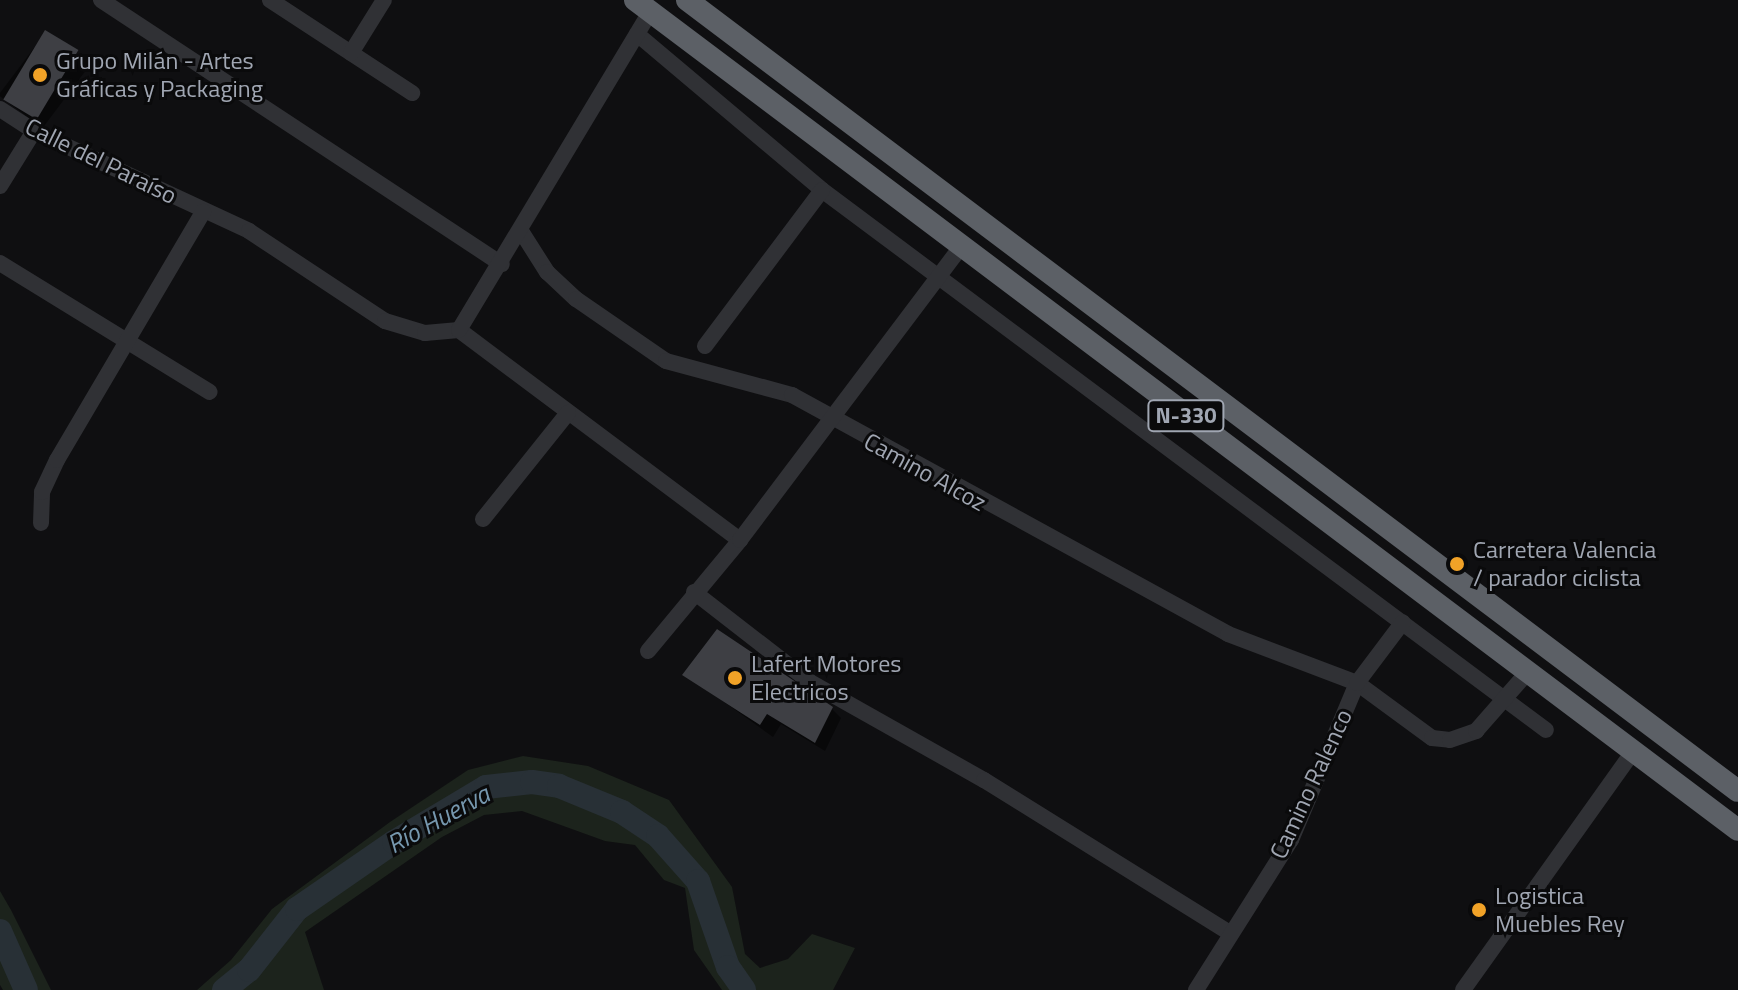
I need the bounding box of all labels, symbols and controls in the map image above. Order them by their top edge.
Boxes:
place label: Grupo Milán - Artes Gráficas y Packaging [56,47,263,103]
marker: Grupo Milán - Artes Gráficas y Packaging [31,66,49,84]
street label: Calle del Paraíso [21,112,181,210]
road number: N-330 [1146,398,1226,434]
street label: Camino Alcoz [859,427,991,517]
place label: Carretera Valencia / parador ciclista [1473,536,1656,592]
marker: Carretera Valencia / parador ciclista [1448,555,1466,573]
place label: Lafert Motores Electricos [751,650,901,706]
marker: Lafert Motores Electricos [726,669,744,687]
street label: Camino Ralenco [1264,705,1358,863]
water label: Río Huerva [381,778,495,860]
place label: Logistica Muebles Rey [1495,882,1625,938]
marker: Logistica Muebles Rey [1470,901,1488,919]

